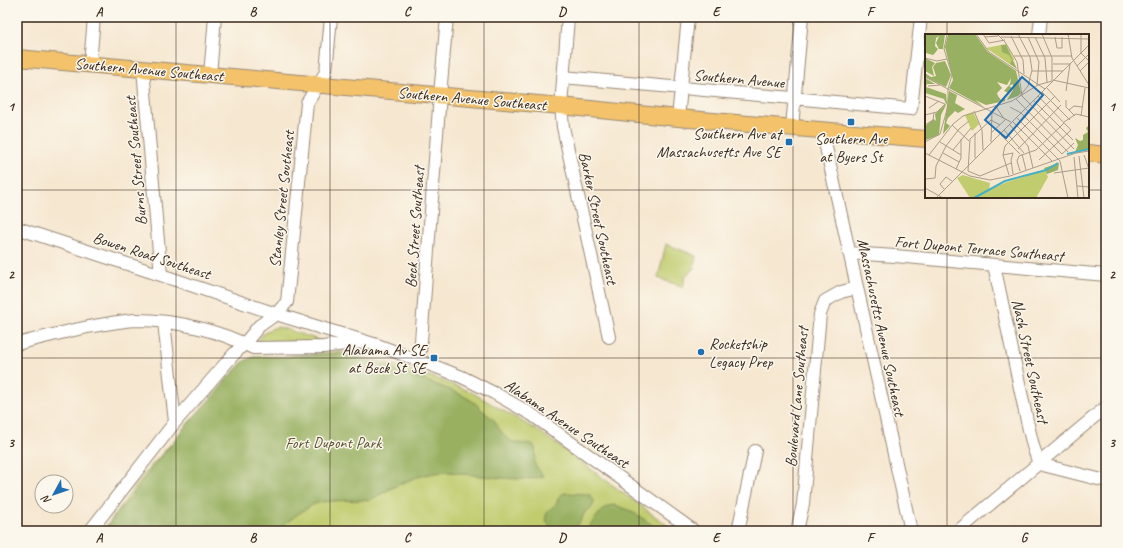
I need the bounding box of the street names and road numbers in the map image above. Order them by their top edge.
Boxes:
street label: Southern Avenue Southeast [74,54,226,87]
street label: Southern Avenue [693,65,787,93]
street label: Southern Avenue Southeast [397,83,549,116]
street label: Burns Street Southeast [120,94,152,226]
street label: Stanley Street Southeast [265,128,299,269]
street label: Barker Street Southeast [574,150,622,288]
street label: Beck Street Southeast [401,163,429,289]
street label: Bowen Road Southeast [90,228,215,285]
street label: Fort Dupont Terrace Southeast [894,232,1067,267]
street label: Massachusetts Avenue Southeast [852,237,910,420]
street label: Nash Street Southeast [1007,297,1053,428]
street label: Boulevard Lane Southeast [781,324,813,468]
street label: Alabama Avenue Southeast [500,375,634,474]

